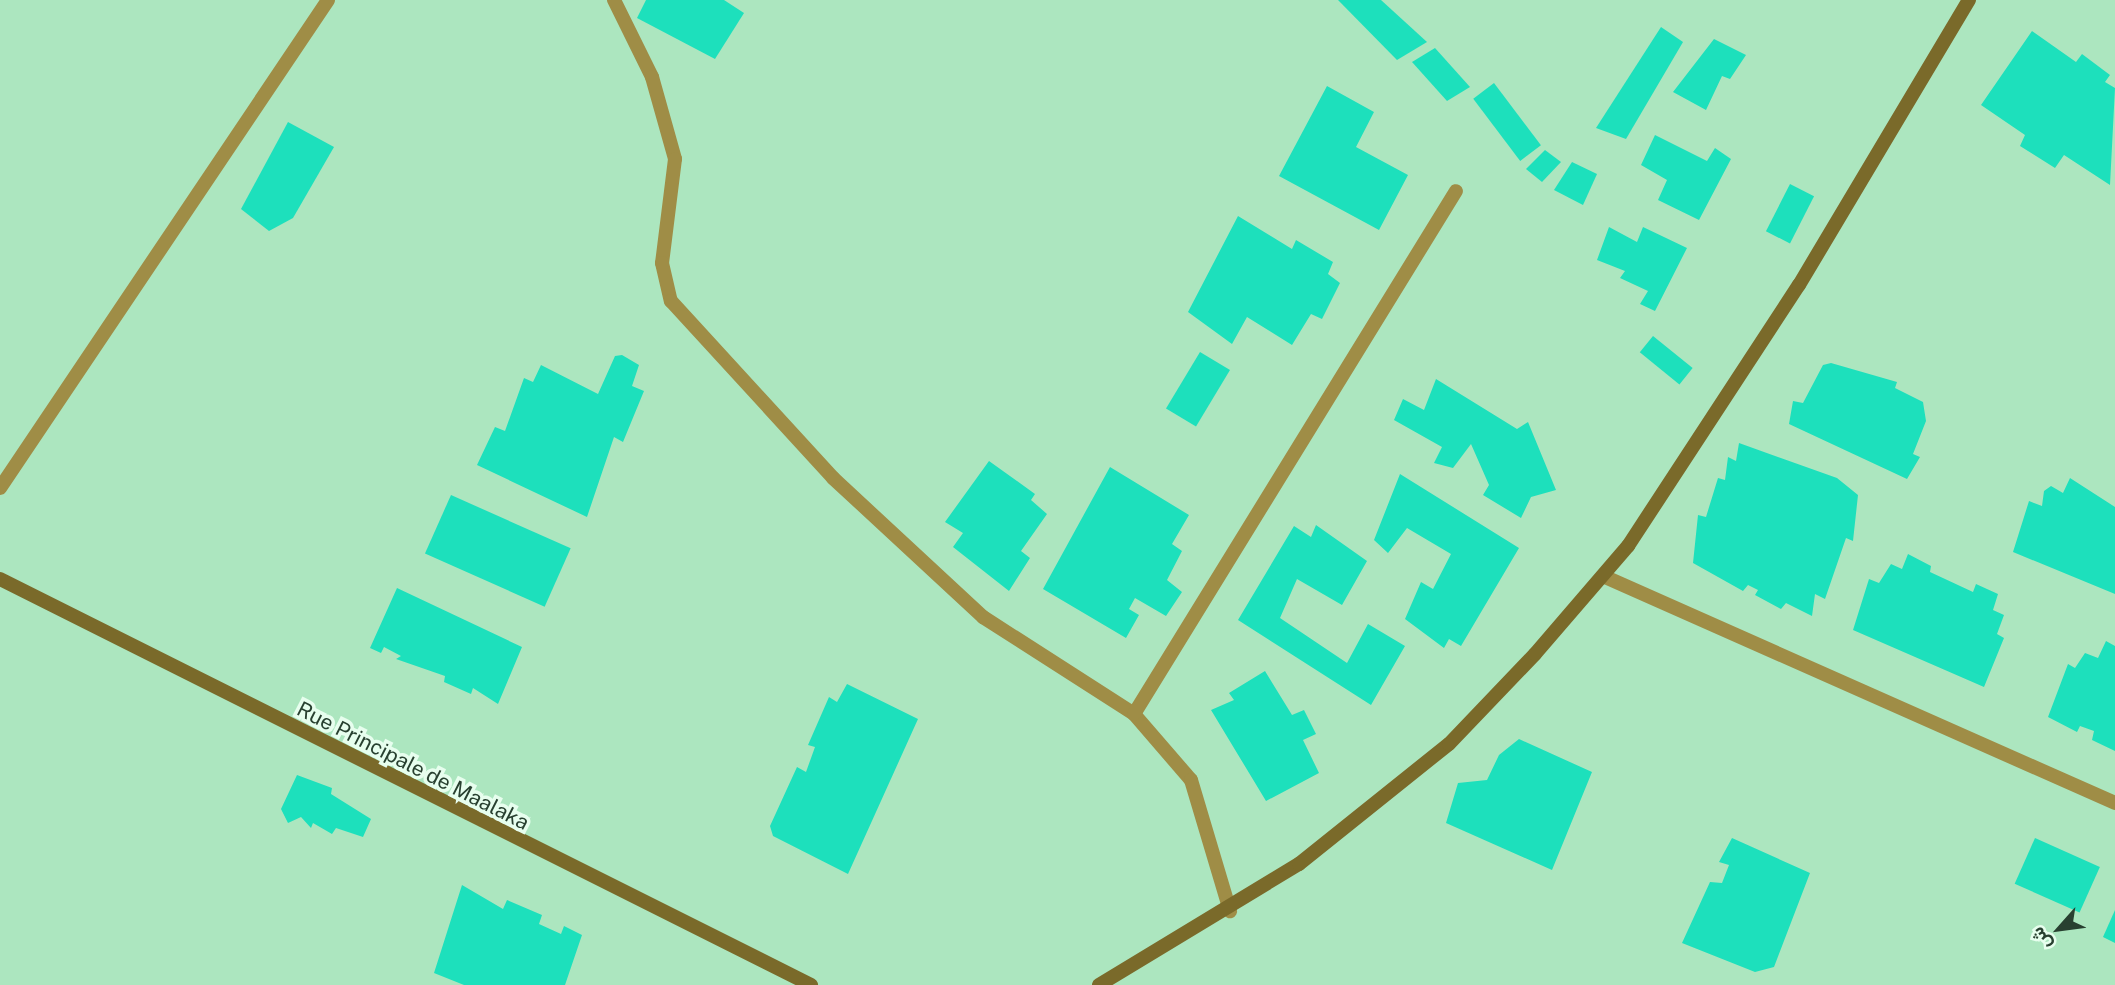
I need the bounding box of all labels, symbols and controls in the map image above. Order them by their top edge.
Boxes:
street label: Rue Principale de Maalaka [292,696,534,836]
north arrow [2024,894,2094,964]
text: ش [2025,924,2056,954]

